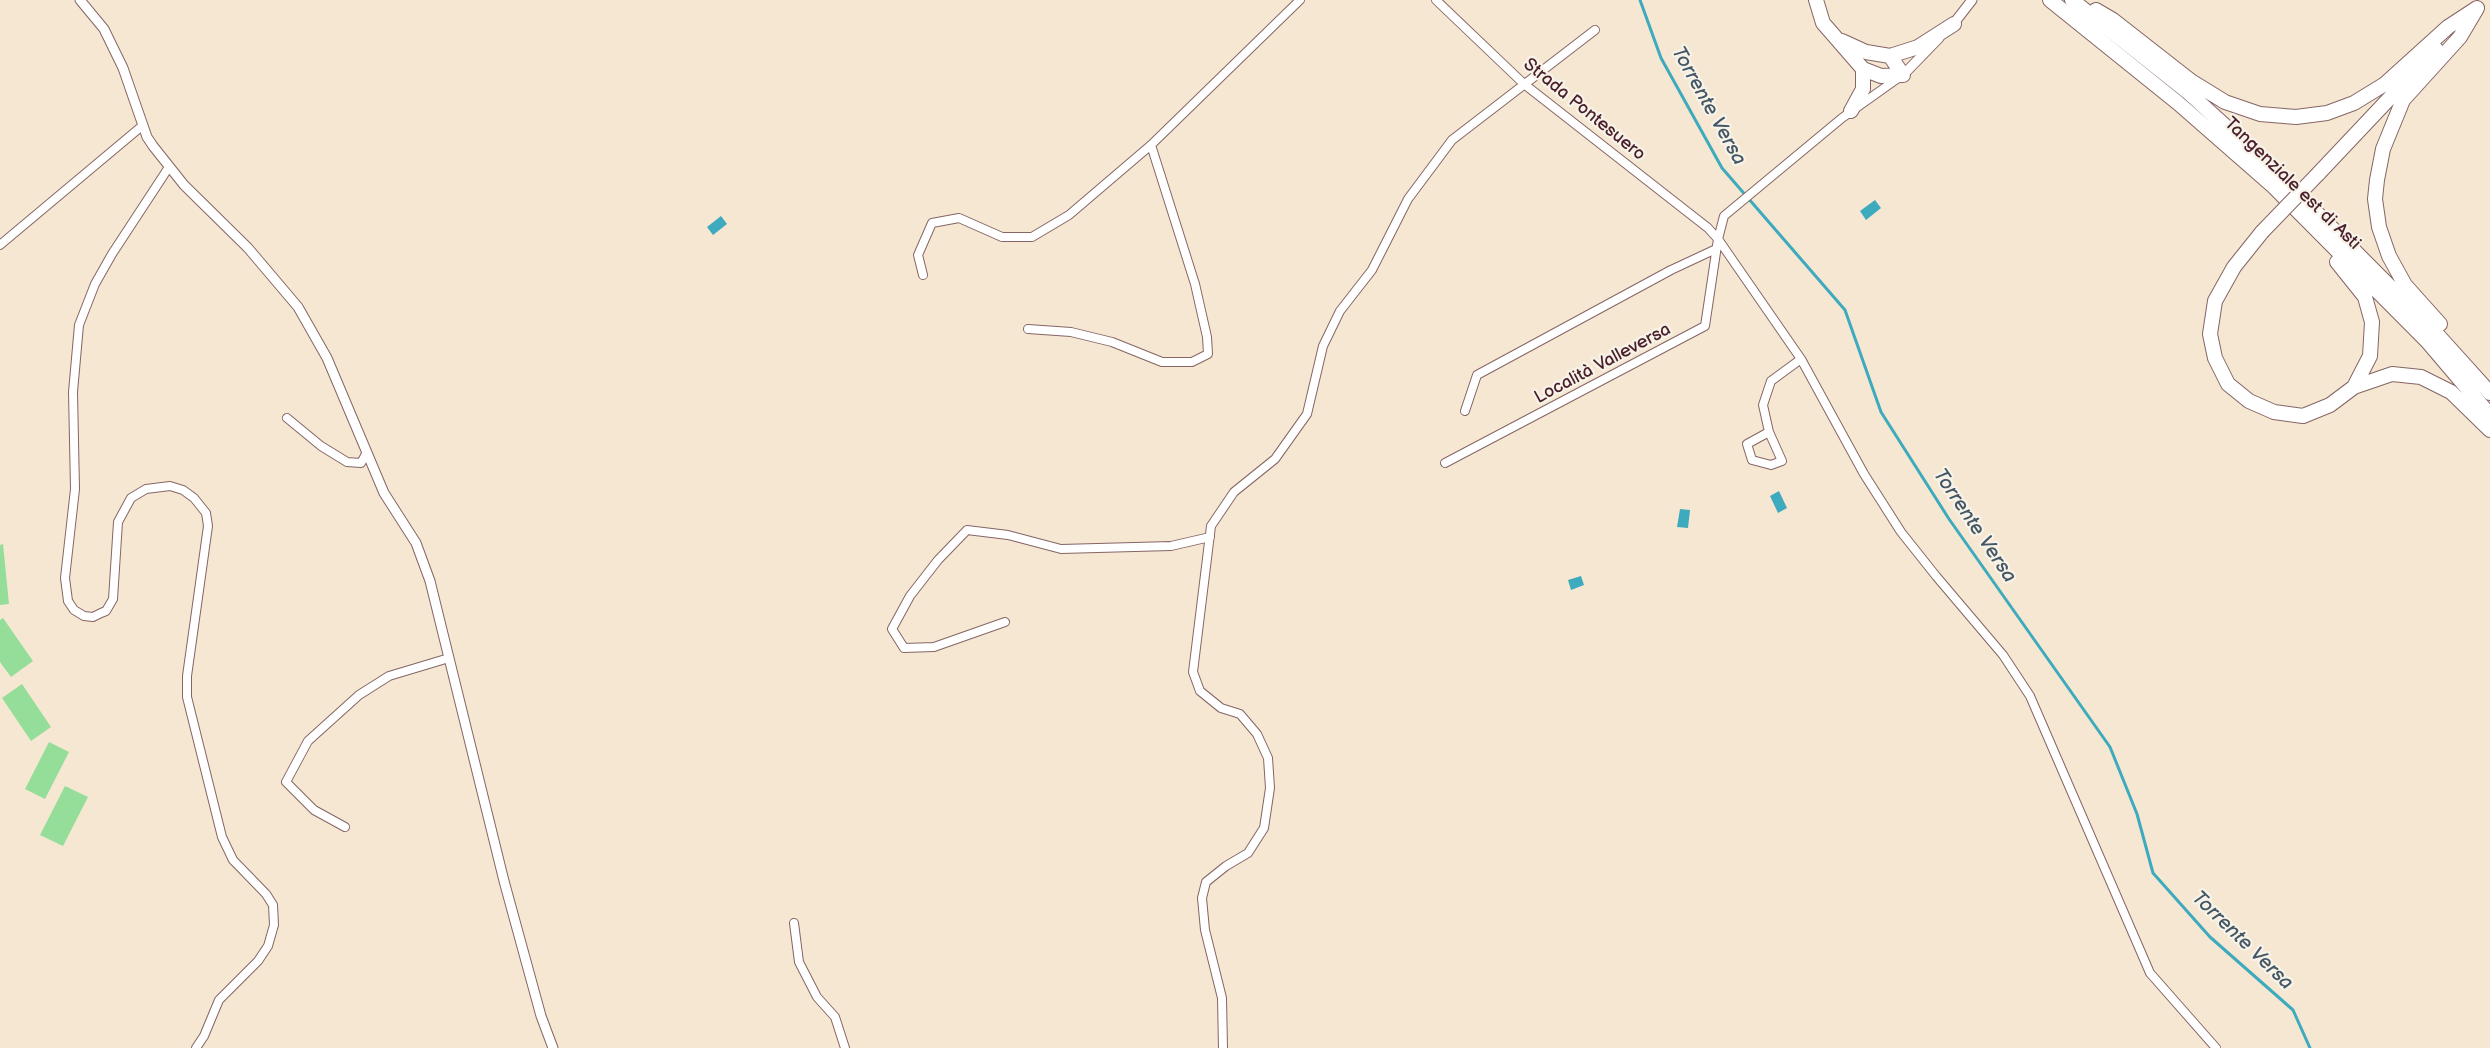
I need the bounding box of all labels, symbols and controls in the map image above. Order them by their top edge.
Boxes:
water label: Torrente Versa [1665,42,1751,170]
street label: Strada Pontesuero [1519,54,1649,166]
street label: Tangenziale est di Asti [2219,113,2365,255]
street label: Località Valleversa [1531,319,1675,409]
water label: Torrente Versa [1927,465,2021,587]
water label: Torrente Versa [2186,887,2298,995]

